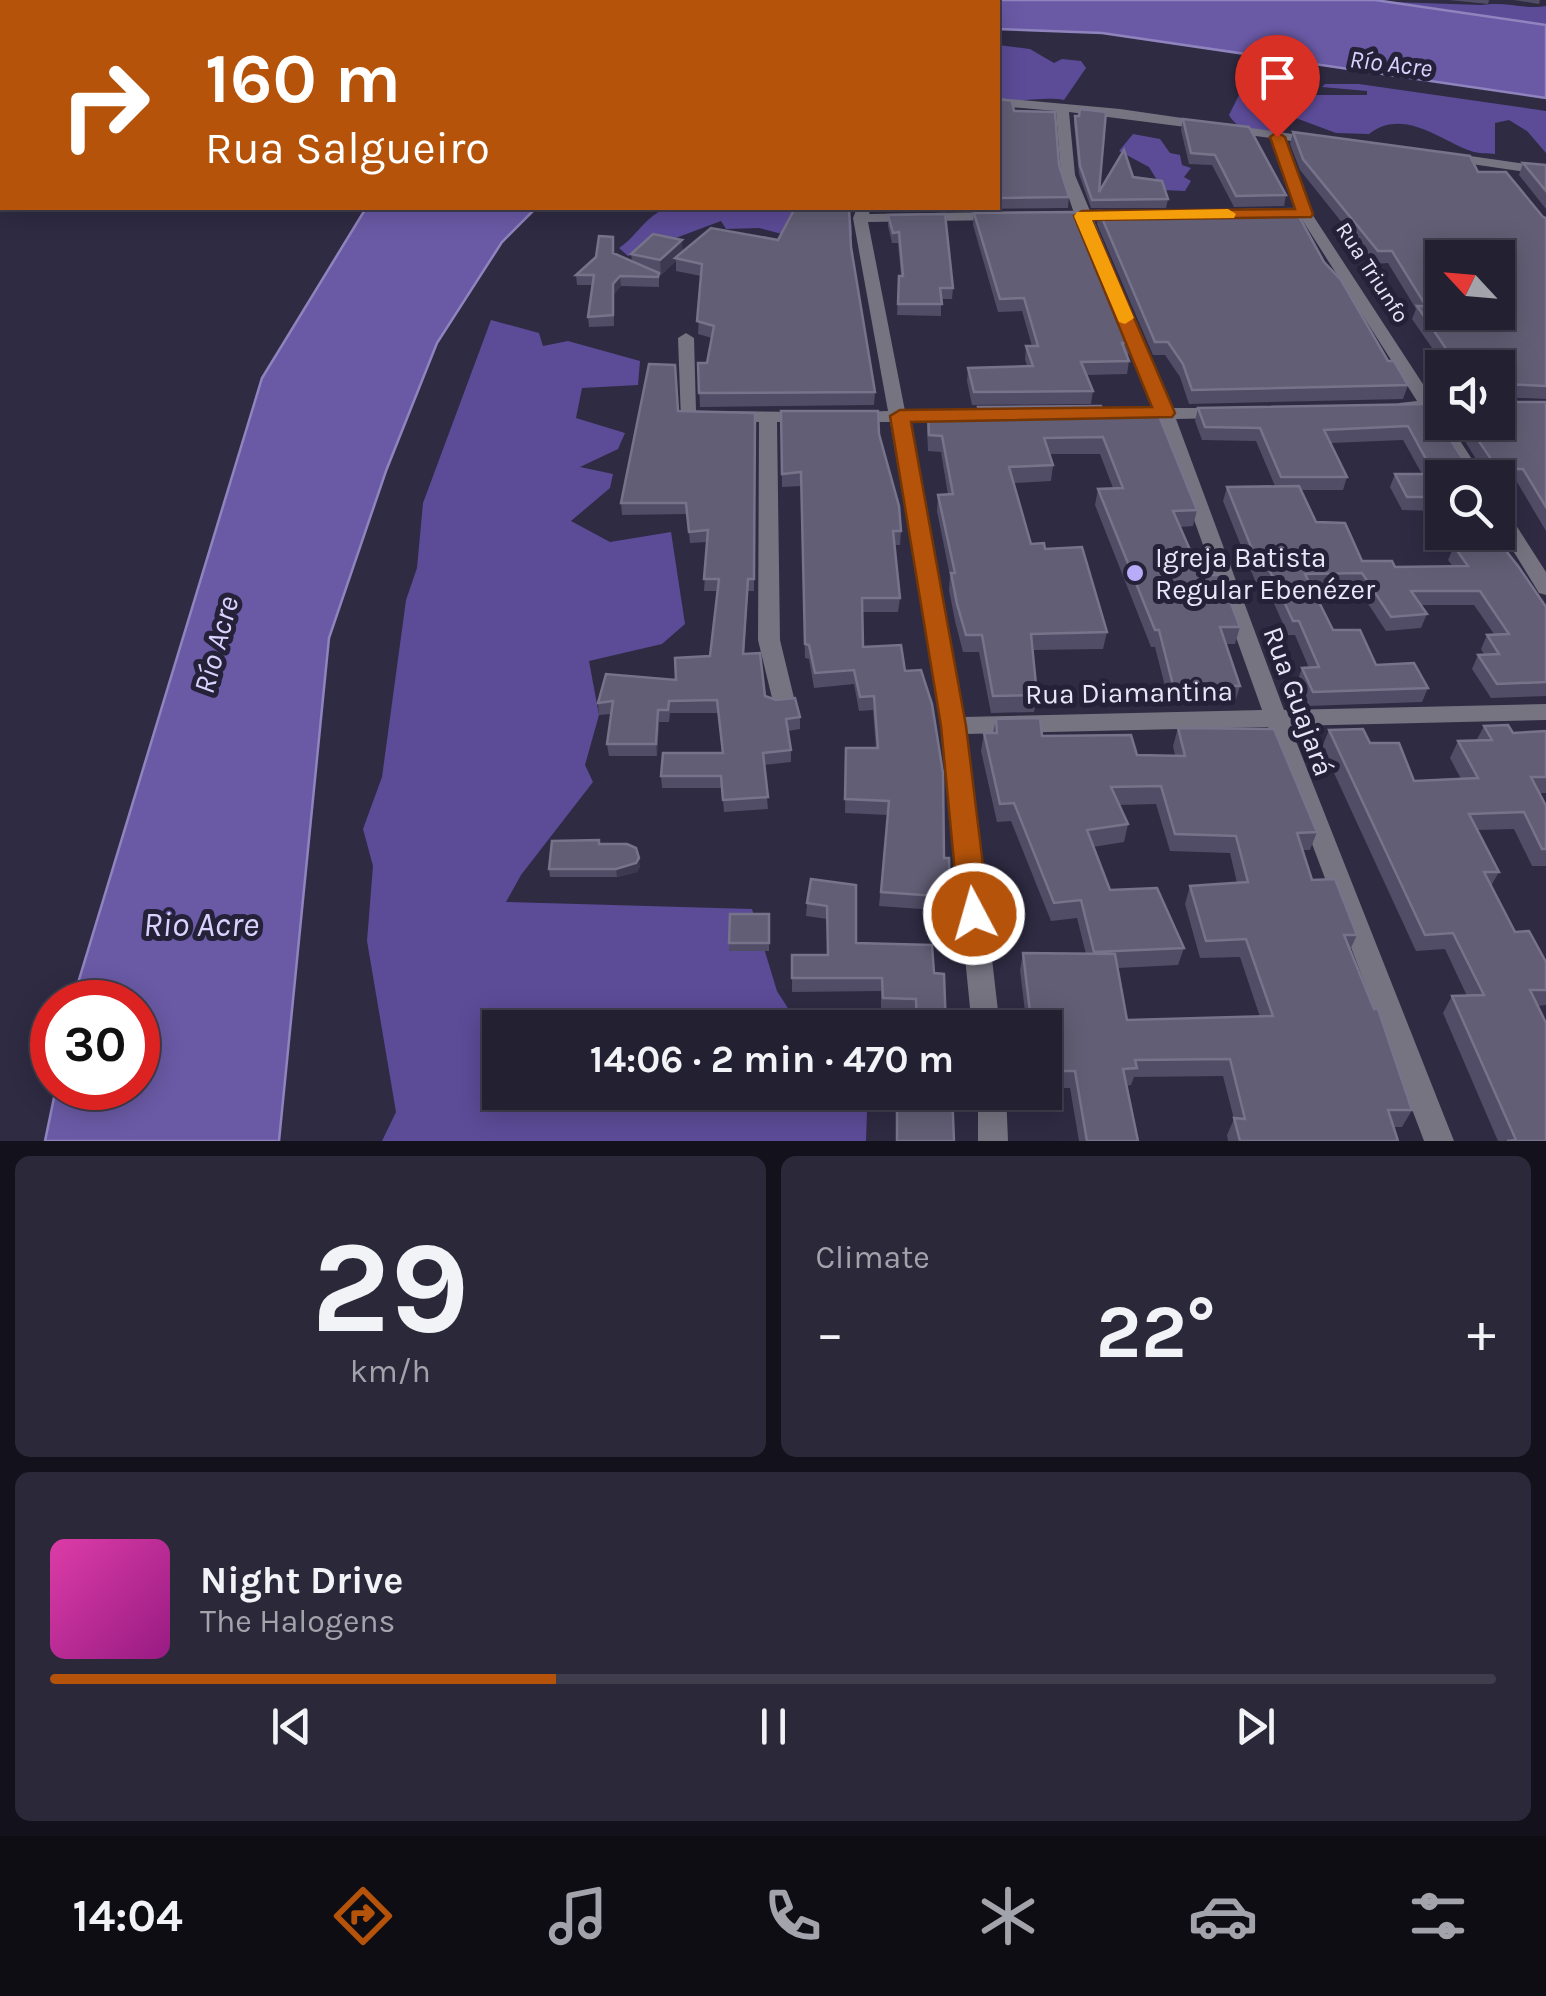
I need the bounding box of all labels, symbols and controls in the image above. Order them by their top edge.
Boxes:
pin [1235,35,1320,138]
text: 160 m [205,38,401,120]
icon: right [40,40,170,170]
water label: Río Acre [1348,44,1434,83]
icon: arrive [1250,50,1305,105]
text: Rua Salgueiro [205,122,490,174]
street label: Rua Triunfo [1330,218,1414,328]
north arrow [1425,240,1515,330]
map controls [1425,240,1515,550]
button: sound [1425,350,1515,440]
button: search [1425,460,1515,550]
place label: Igreja Batista Regular Ebenézer [1155,541,1376,606]
marker: Igreja Batista Regular Ebenézer [1124,562,1146,584]
water label: Río Acre [186,592,246,698]
street label: Rua Guajará [1256,622,1341,780]
street label: Rua Diamantina [1025,674,1233,711]
position arrow [922,862,1026,966]
water label: Rio Acre [143,904,259,945]
speed limit sign: 30 [30,980,160,1110]
text: 14:06 · 2 min · 470 m [590,1037,954,1082]
text: 29 [311,1212,469,1364]
text: Climate [816,1239,930,1276]
text: 22° [1096,1288,1216,1376]
text: − [816,1301,844,1365]
text: + [1467,1301,1496,1365]
text: km/h [350,1353,431,1390]
text: Night Drive [200,1558,403,1603]
text: The Halogens [200,1603,395,1640]
icon: previous [264,1699,319,1754]
icon: pause [746,1699,801,1754]
icon: next [1228,1699,1283,1754]
icon: directions [328,1881,398,1951]
icon: music [543,1881,613,1951]
icon: phone [758,1881,828,1951]
icon: climate [973,1881,1043,1951]
icon: car [1188,1881,1258,1951]
icon: filters [1403,1881,1473,1951]
text: 14:04 [73,1890,183,1942]

